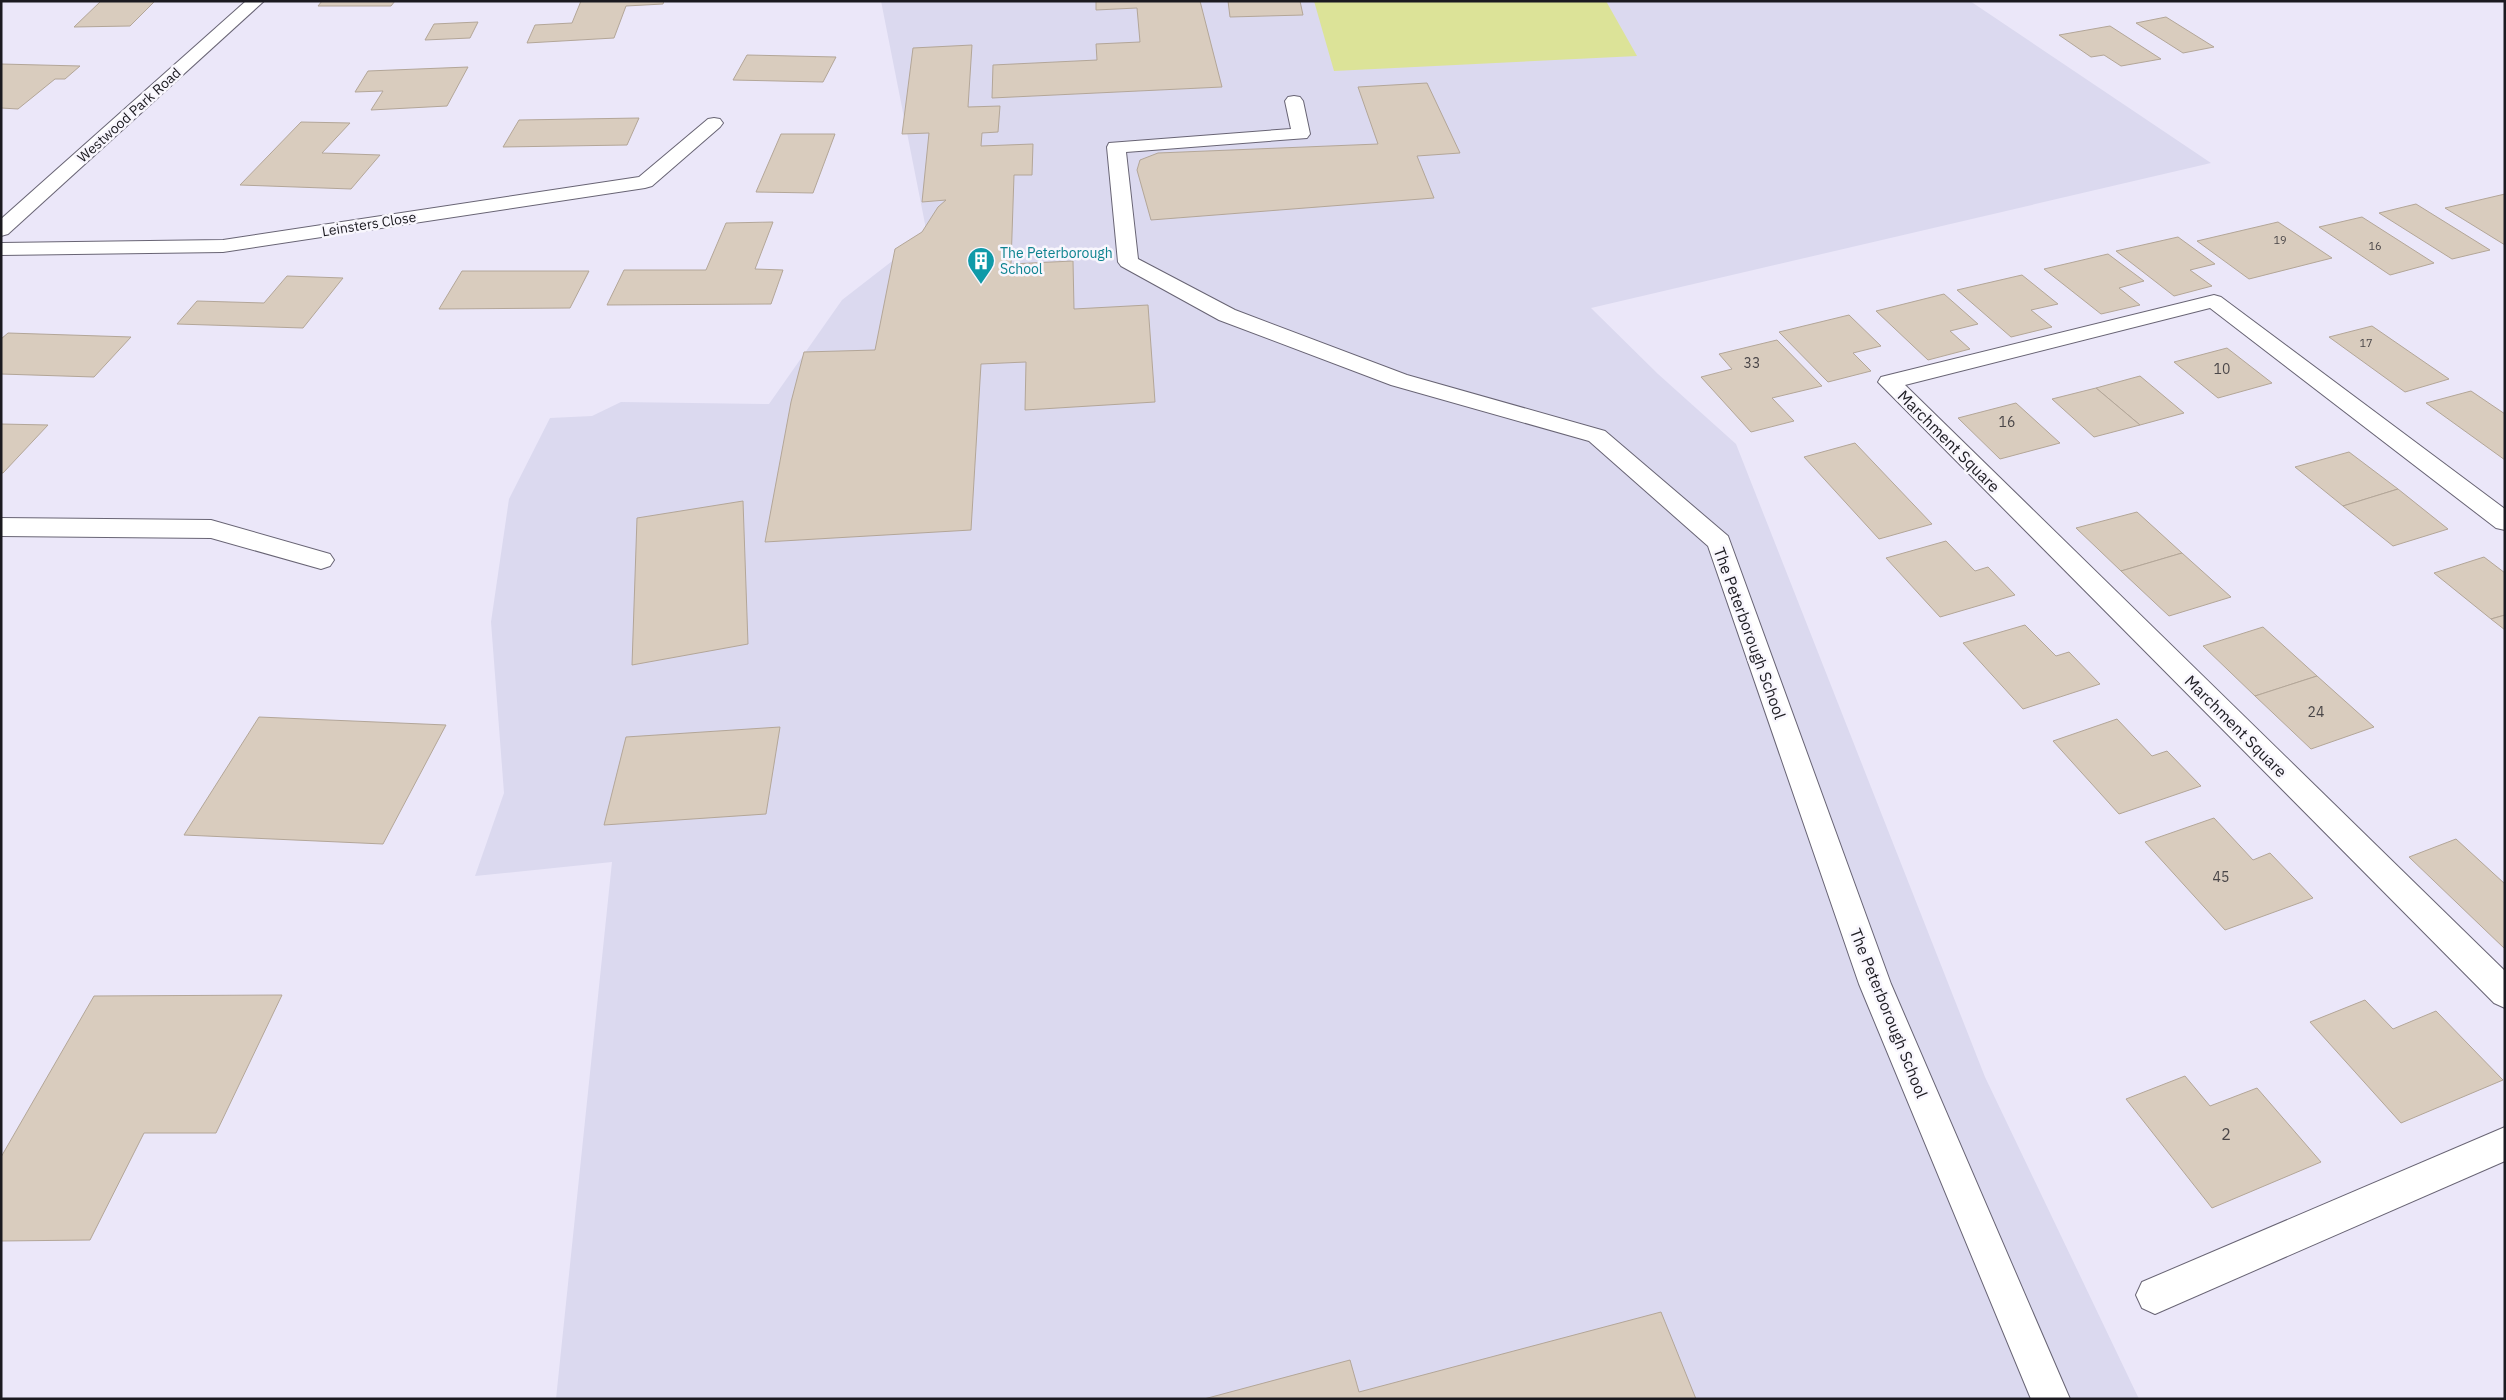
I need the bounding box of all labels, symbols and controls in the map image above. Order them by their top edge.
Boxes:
street label: Westwood Park Road [73,64,185,166]
street label: Leinsters Close [320,208,418,240]
house number: 19 [2273,233,2287,247]
house number: 16 [2368,239,2382,253]
place label: The Peterborough School [1000,244,1113,278]
building icon: The Peterborough School [966,246,996,285]
house number: 17 [2359,336,2373,350]
house number: 33 [1744,354,1760,372]
house number: 10 [2214,360,2230,378]
street label: Marchment Square [1894,386,2004,496]
house number: 16 [1999,413,2015,431]
street label: The Peterborough School [1710,544,1790,722]
street label: Marchment Square [2181,671,2291,781]
house number: 24 [2308,703,2324,721]
house number: 45 [2213,868,2229,886]
street label: The Peterborough School [1846,925,1932,1101]
house number: 2 [2221,1124,2231,1144]

